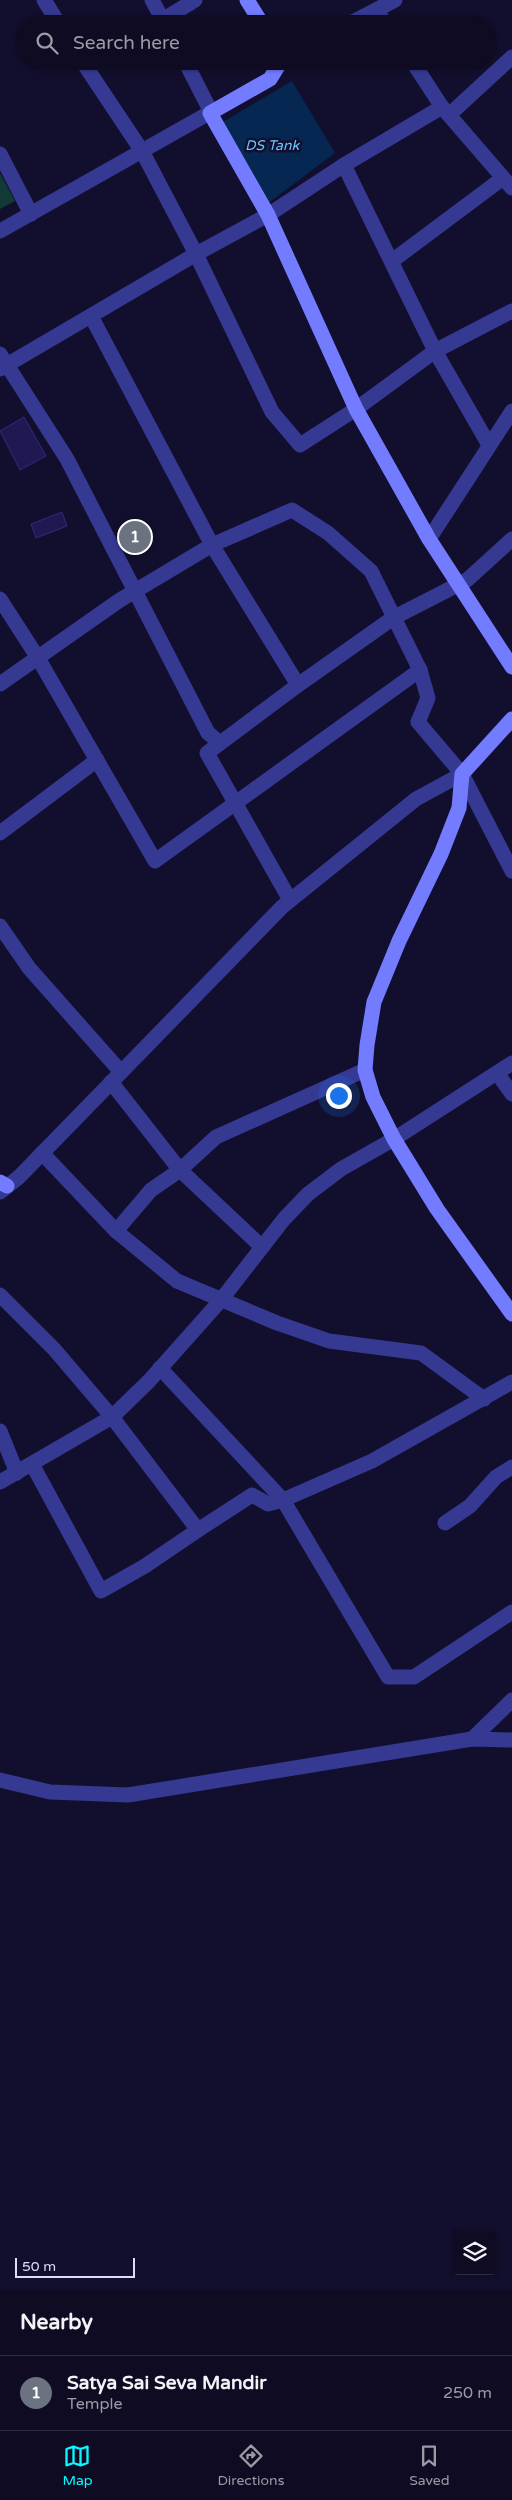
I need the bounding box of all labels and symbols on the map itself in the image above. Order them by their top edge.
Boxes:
water label: DS Tank [245,137,300,154]
pin: 1 [119,518,151,556]
your location [326,1083,352,1109]
scale bar [15,2255,135,2278]

